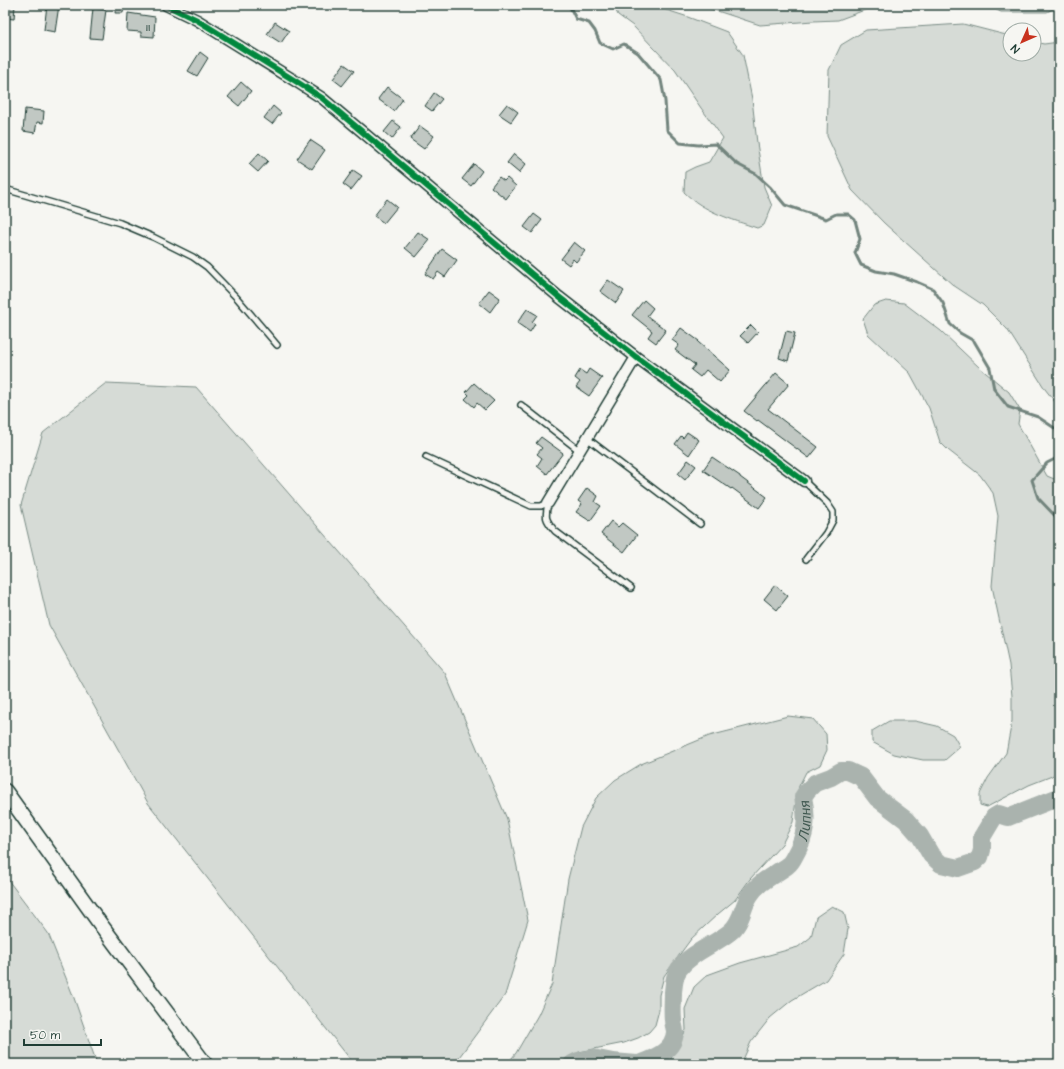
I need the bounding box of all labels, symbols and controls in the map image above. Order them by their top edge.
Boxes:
house number: 111 [146,20,151,35]
north arrow [1002,22,1042,62]
text: N [1007,41,1023,56]
water label: Липня [793,798,817,844]
scale bar [24,1021,101,1047]
text: 50 m [30,1027,61,1044]

